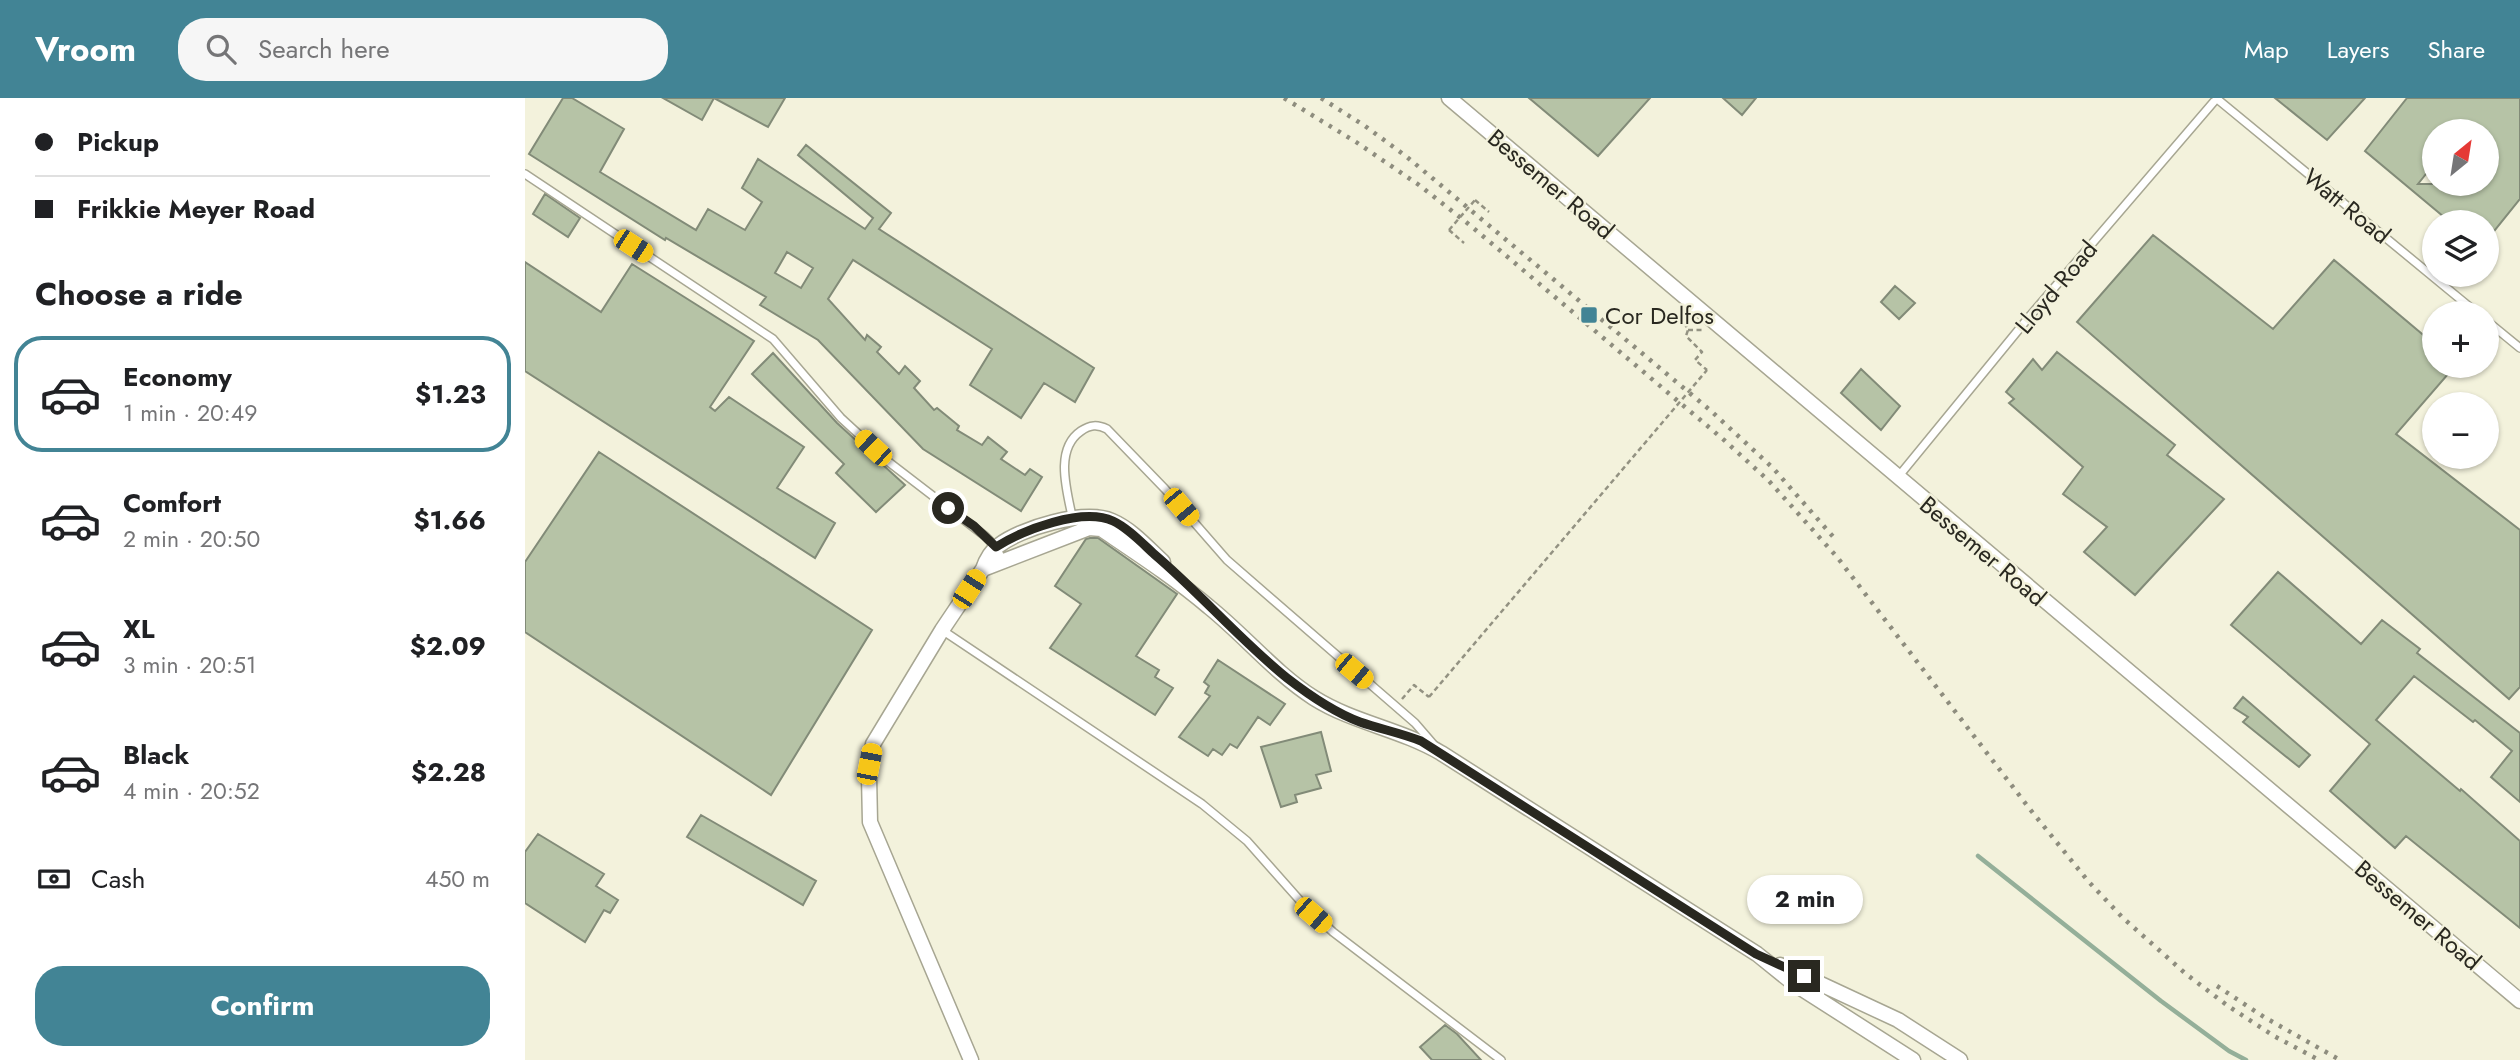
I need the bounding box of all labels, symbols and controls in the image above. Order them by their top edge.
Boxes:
search box [178,18,668,81]
text: Vroom [35,26,136,73]
icon: search [202,30,240,68]
text: Search here [258,30,390,68]
text: Map [2244,32,2289,67]
text: Layers [2327,32,2389,67]
text: Share [2427,32,2485,67]
north arrow [2422,119,2499,196]
map controls [2422,119,2499,469]
street label: Bessemer Road [1480,121,1622,247]
text: Pickup [77,123,159,161]
street label: Watt Road [2296,160,2398,252]
text: Frikkie Meyer Road [77,190,315,228]
button: layers [2422,210,2499,287]
car [610,226,657,266]
street label: Lloyd Road [2007,233,2105,341]
text: Choose a ride [35,271,243,317]
place label: Cor Delfos [1605,298,1714,333]
button: + [2422,301,2499,378]
marker: Cor Delfos [1579,305,1599,325]
text: Economy [123,358,232,396]
icon: car [39,363,102,426]
text: $1.23 [415,375,486,413]
button: − [2422,392,2499,469]
text: 1 min · 20:49 [123,396,257,430]
car [851,426,896,470]
text: Comfort [123,484,221,522]
car [1160,484,1203,530]
street label: Bessemer Road [1912,488,2054,614]
icon: car [39,489,102,552]
route start [932,492,964,524]
text: $1.66 [413,501,486,539]
text: 2 min · 20:50 [123,522,260,556]
car [949,566,990,612]
text: XL [123,610,155,648]
icon: car [39,615,102,678]
text: $2.09 [410,627,486,665]
text: 3 min · 20:51 [123,648,256,682]
car [1332,649,1377,693]
text: Black [123,736,189,774]
icon: car [39,741,102,804]
car [855,741,884,787]
text: $2.28 [411,753,486,791]
text: 4 min · 20:52 [123,774,260,808]
street label: Bessemer Road [2347,852,2489,978]
icon: cash [35,860,73,898]
text: Cash [91,860,145,898]
text: 450 m [425,862,490,896]
callout: 2 min [1746,874,1862,924]
text: 2 min [1775,882,1835,916]
car [1291,893,1336,937]
route end [1788,960,1820,992]
button: Confirm [35,966,490,1046]

